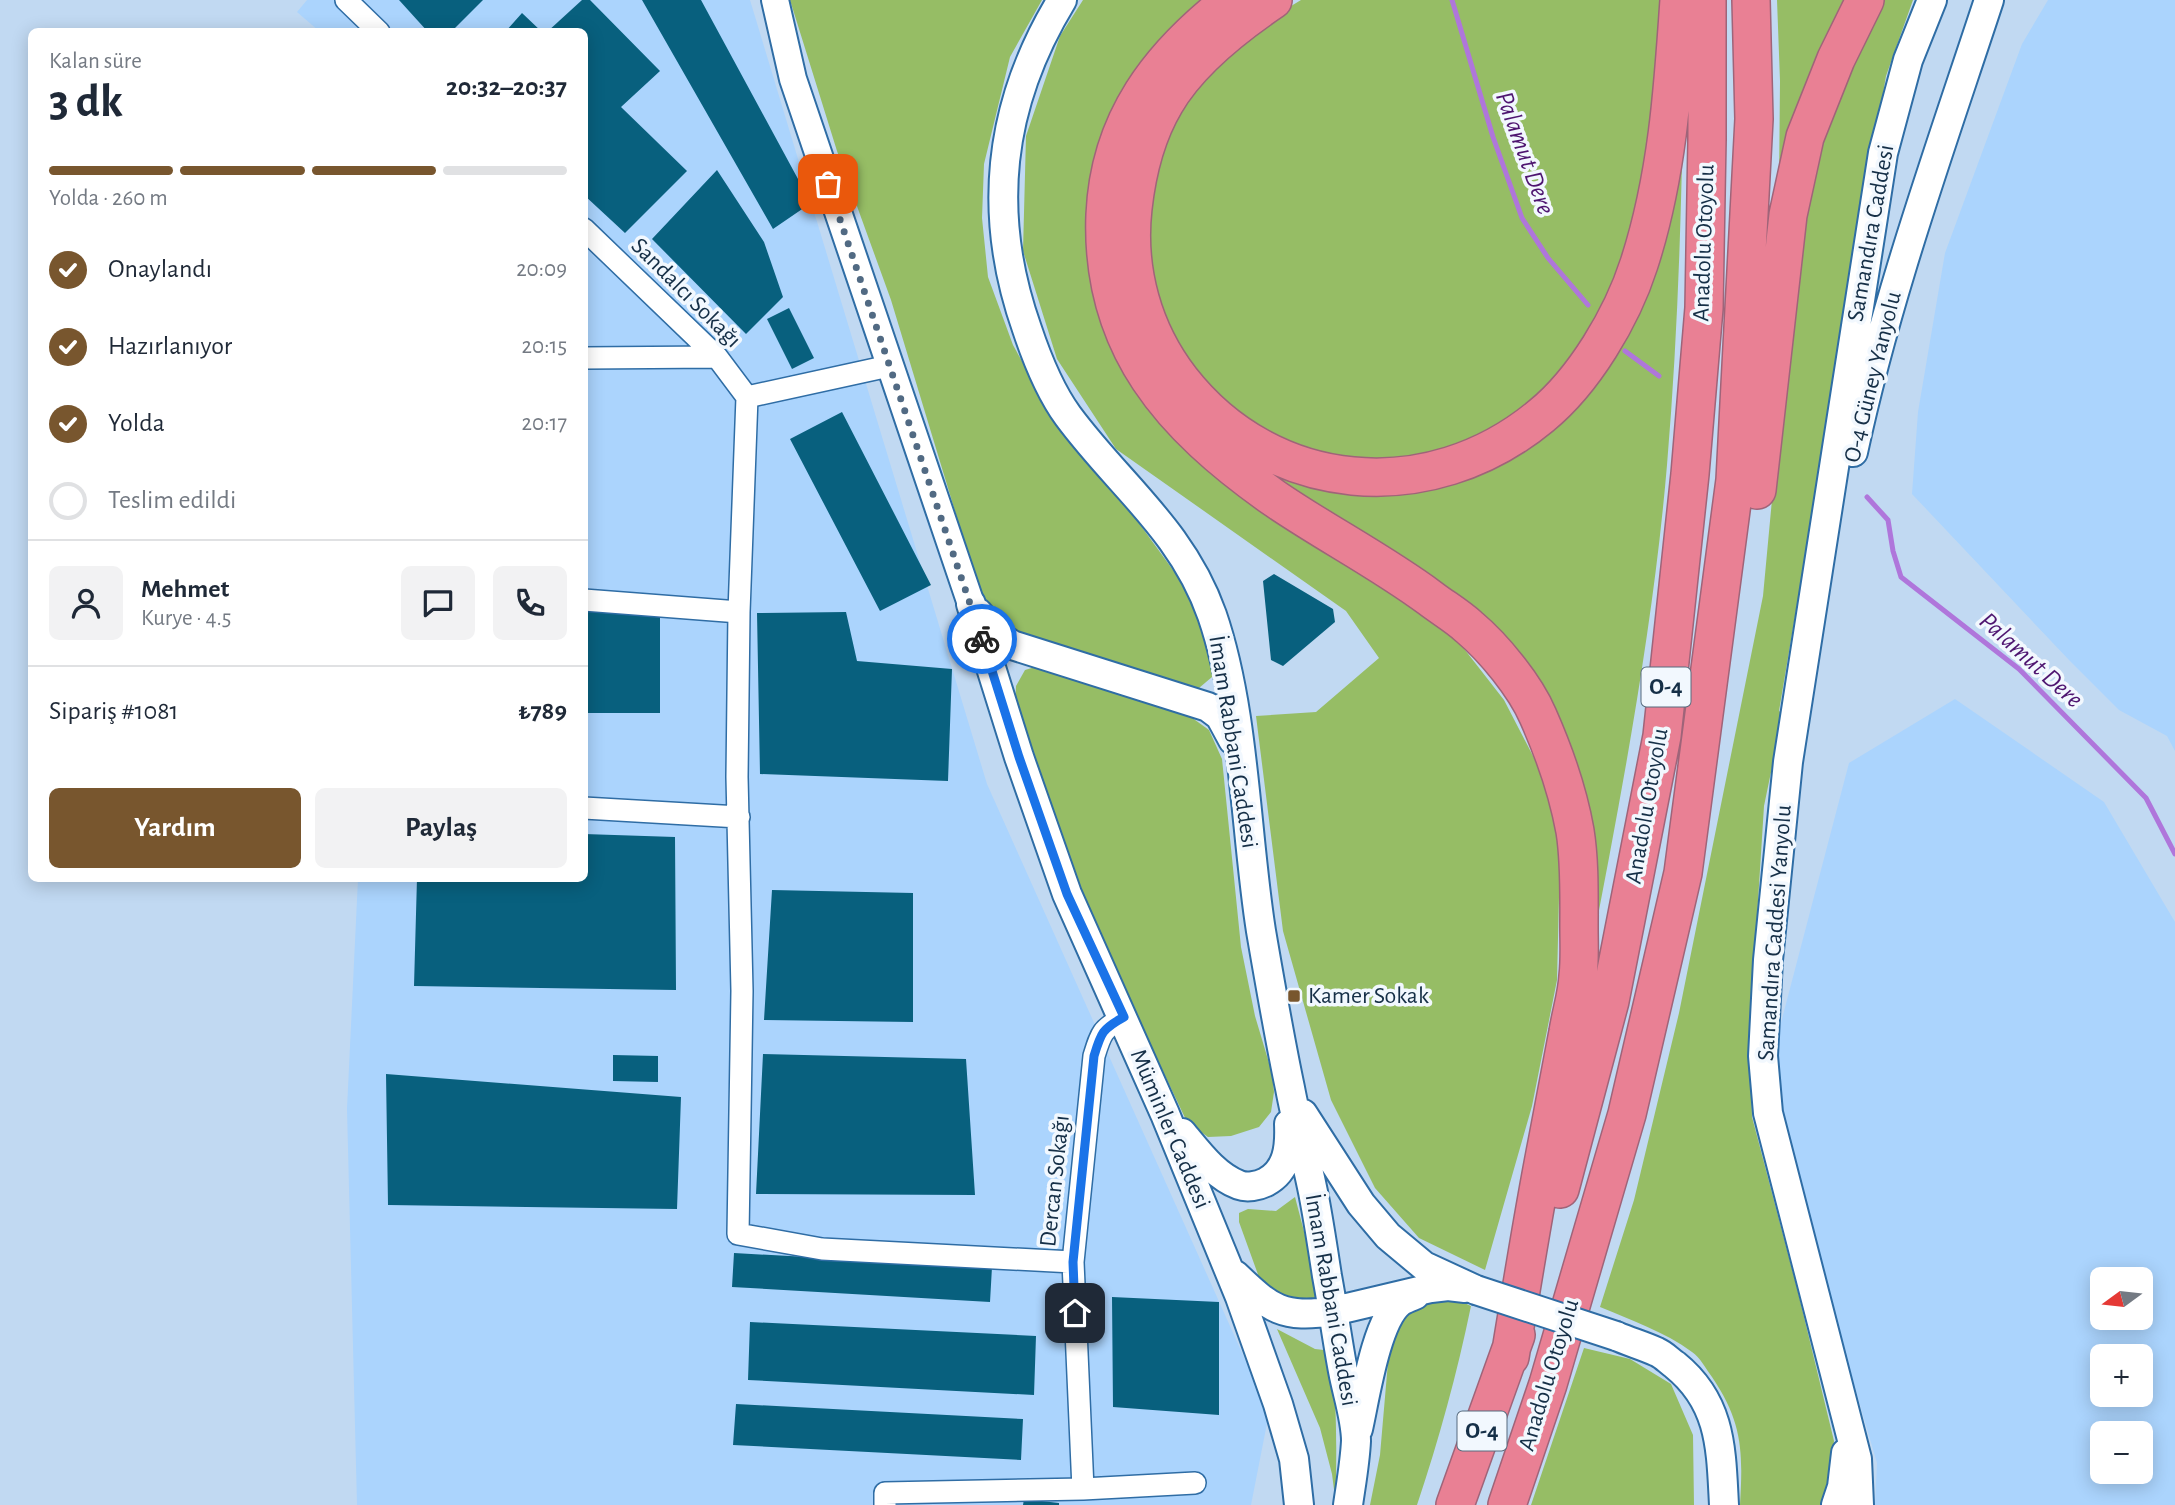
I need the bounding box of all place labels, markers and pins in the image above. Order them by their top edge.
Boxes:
pin [798,154,858,214]
place label: Kamer Sokak [1308,984,1429,1008]
marker: Kamer Sokak [1286,988,1302,1004]
pin [1045,1283,1105,1343]

